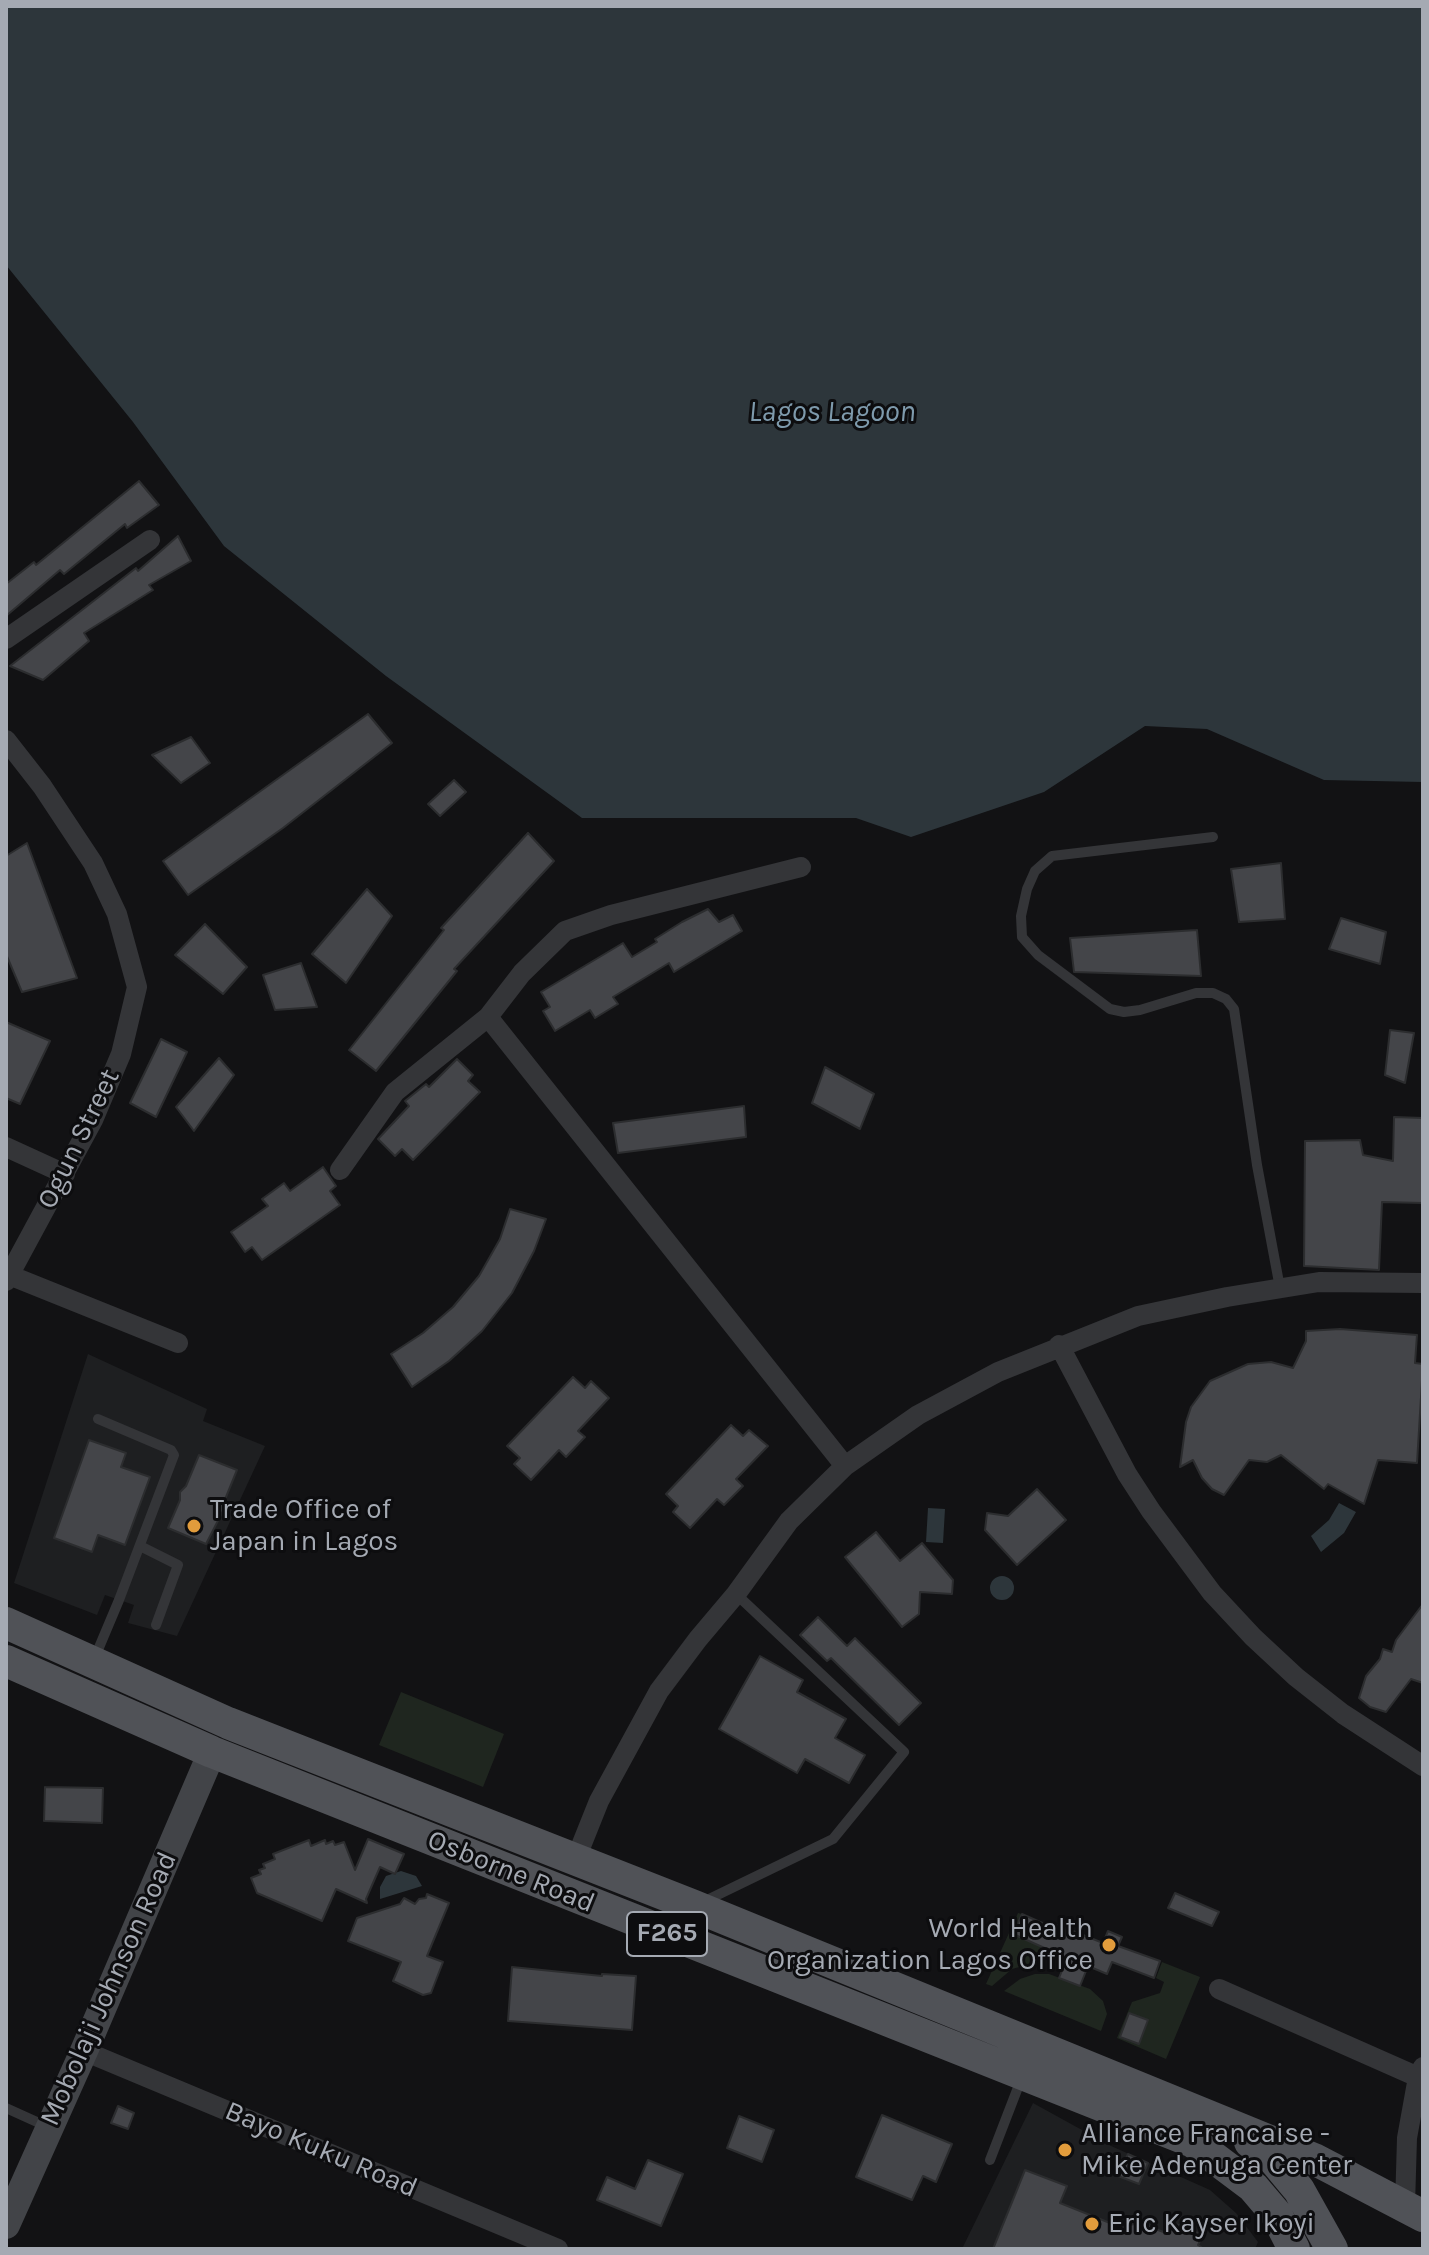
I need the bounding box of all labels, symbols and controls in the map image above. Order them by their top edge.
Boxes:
water label: Lagos Lagoon [748,394,916,430]
street label: Ogun Street [31,1064,127,1214]
place label: Trade Office of Japan in Lagos [210,1493,398,1559]
marker: Trade Office of Japan in Lagos [185,1517,203,1535]
street label: Osborne Road [423,1823,599,1921]
street label: Mobolaji Johnson Road [33,1847,185,2131]
road number: F265 [627,1912,707,1956]
place label: World Health Organization Lagos Office [767,1912,1093,1978]
marker: World Health Organization Lagos Office [1100,1936,1118,1954]
street label: Bayo Kuku Road [220,2094,422,2206]
place label: Alliance Francaise - Mike Adenuga Center [1081,2117,1352,2183]
marker: Alliance Francaise - Mike Adenuga Center [1056,2141,1074,2159]
place label: Eric Kayser Ikoyi [1108,2207,1315,2241]
marker: Eric Kayser Ikoyi [1083,2215,1101,2233]

